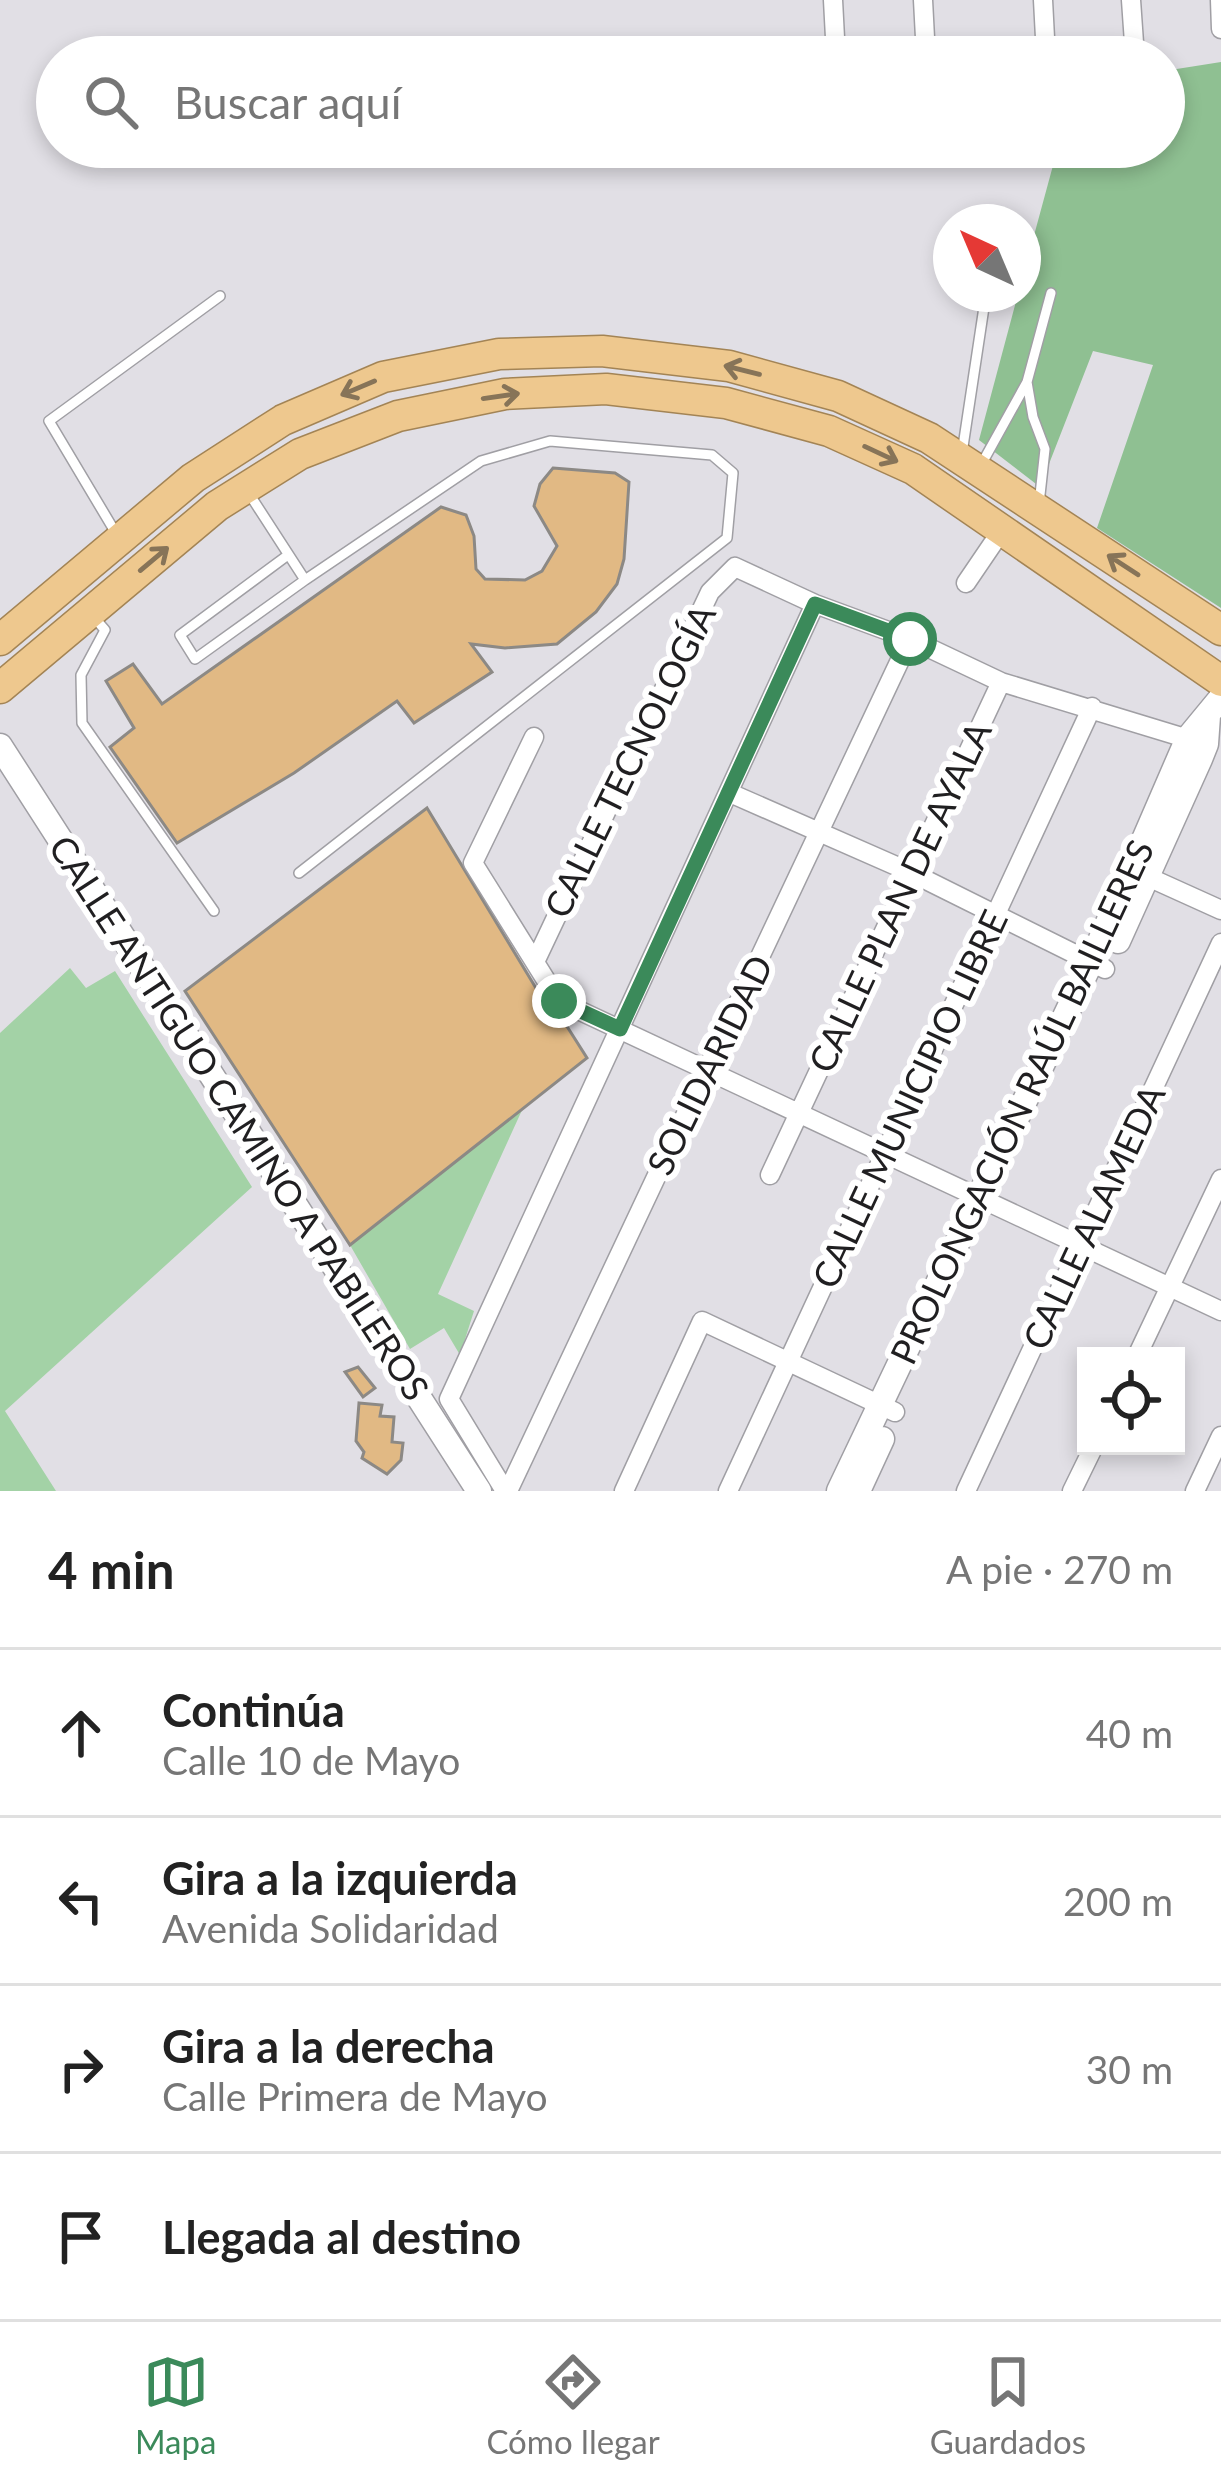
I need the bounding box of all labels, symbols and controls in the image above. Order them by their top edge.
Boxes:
search box [36,36,1185,168]
icon: search [78,69,144,135]
text: Buscar aquí [174,75,401,129]
north arrow [933,204,1041,312]
one-way arrow [724,358,762,380]
one-way arrow [340,379,377,400]
one-way arrow [480,384,519,407]
one-way arrow [862,445,898,467]
one-way arrow [138,546,169,574]
one-way arrow [1107,553,1141,578]
street label: CALLE TECNOLOGÍA [534,596,724,924]
route start [883,612,937,666]
street label: CALLE PLAN DE AYALA [798,714,1000,1079]
street label: CALLE ANTIGUO CAMINO A PABILEROS [40,827,439,1408]
street label: PROLONGACIÓN RAÚL BAILLERES [880,833,1162,1371]
street label: CALLE MUNICIPIO LIBRE [802,903,1016,1295]
street label: SOLIDARIDAD [637,947,781,1182]
route end [532,974,586,1028]
street label: CALLE ALAMEDA [1013,1077,1174,1356]
map controls [1077,1347,1185,1455]
button: locate [1077,1347,1185,1455]
text: 4 min [48,1539,174,1600]
text: A pie · 270 m [946,1546,1173,1592]
text: Continúa [162,1683,345,1737]
icon: ahead [48,1700,114,1766]
text: 40 m [1086,1710,1173,1756]
text: Calle 10 de Mayo [162,1737,460,1783]
text: Gira a la izquierda [162,1851,518,1905]
icon: left [48,1868,114,1934]
text: 200 m [1063,1878,1173,1924]
text: Avenida Solidaridad [162,1905,499,1951]
text: Gira a la derecha [162,2019,495,2073]
icon: right [48,2036,114,2102]
text: 30 m [1086,2046,1173,2092]
text: Calle Primera de Mayo [162,2073,548,2119]
icon: arrive [48,2204,114,2270]
text: Llegada al destino [162,2210,521,2264]
tab: Mapa [135,2349,216,2461]
tab: Cómo llegar [486,2349,660,2461]
tab: Guardados [930,2349,1086,2461]

